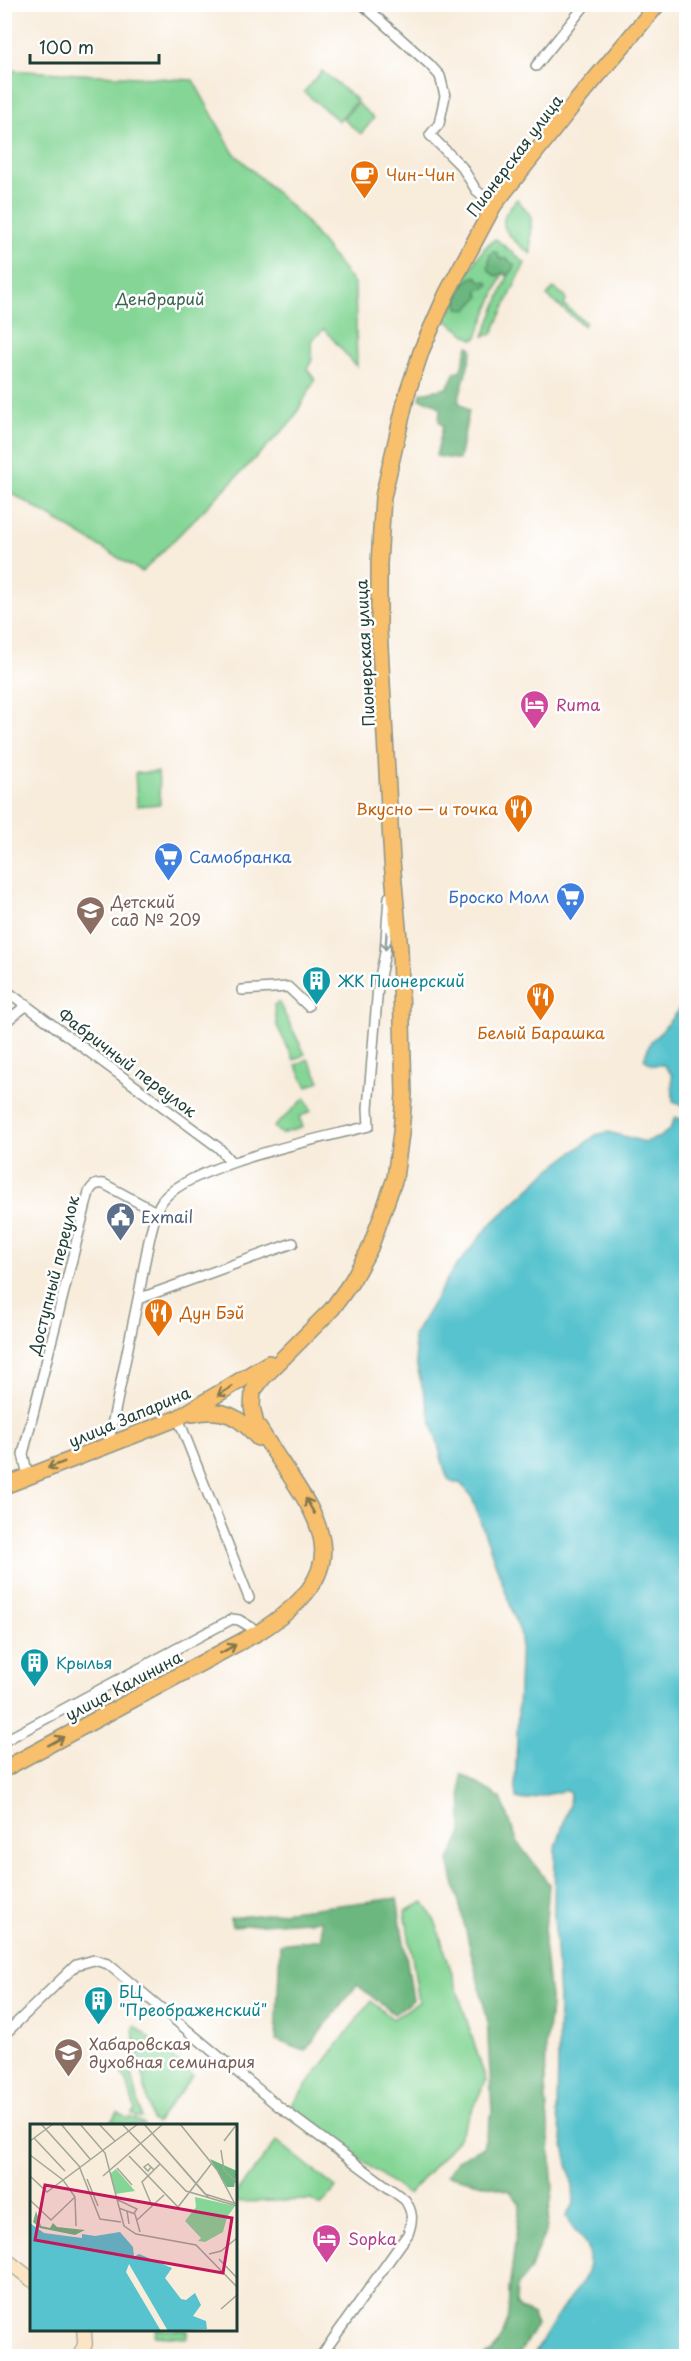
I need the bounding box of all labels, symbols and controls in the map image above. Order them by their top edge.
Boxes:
scale bar [30,27,159,65]
text: 100 m [39,33,94,60]
street label: Пионерская улица [460,89,568,221]
cafe icon: Чин-Чин [349,158,381,200]
place label: Чин-Чин [386,162,455,186]
park label: Дендрарий [115,286,204,310]
street label: Пионерская улица [348,579,380,727]
hotel icon: Ruma [519,688,551,730]
place label: Ruma [556,692,600,716]
restaurant icon: Вкусно — и точка [503,792,535,834]
place label: Вкусно — и точка [356,796,498,820]
supermarket icon: Самобранка [152,840,184,882]
place label: Самобранка [189,844,292,868]
supermarket icon: Броско Молл [554,880,586,922]
place label: Броско Молл [449,884,549,908]
place label: Детский сад № 209 [110,889,201,931]
school or university icon: Детский сад № 209 [74,894,106,936]
one-way arrow [380,930,391,950]
building icon: ЖК Пионерский [301,964,333,1006]
place label: ЖК Пионерский [337,968,465,992]
restaurant icon: Белый Барашка [525,980,557,1022]
street label: Фабричный переулок [54,1002,203,1122]
place label: Белый Барашка [477,1020,605,1044]
street label: Доступный переулок [21,1192,85,1358]
public building icon: Exmail [104,1200,136,1242]
place label: Exmail [141,1204,193,1228]
restaurant icon: Дун Бэй [143,1296,175,1338]
place label: Дун Бэй [179,1300,244,1324]
street label: улица Запарина [64,1379,194,1453]
one-way arrow [217,1386,234,1398]
one-way arrow [47,1461,66,1472]
one-way arrow [304,1498,316,1515]
one-way arrow [219,1643,236,1655]
street label: улица Калинина [60,1644,186,1726]
building icon: Крылья [19,1646,51,1688]
place label: Крылья [56,1650,113,1674]
one-way arrow [47,1735,64,1747]
place label: БЦ "Преображенский" [119,1979,267,2021]
building icon: БЦ "Преображенский" [82,1984,114,2026]
place label: Хабаровская духовная семинария [89,2031,255,2073]
school or university icon: Хабаровская духовная семинария [52,2036,84,2078]
inset map [30,2124,237,2331]
hotel icon: Sopka [311,2222,343,2264]
place label: Sopka [348,2226,397,2250]

